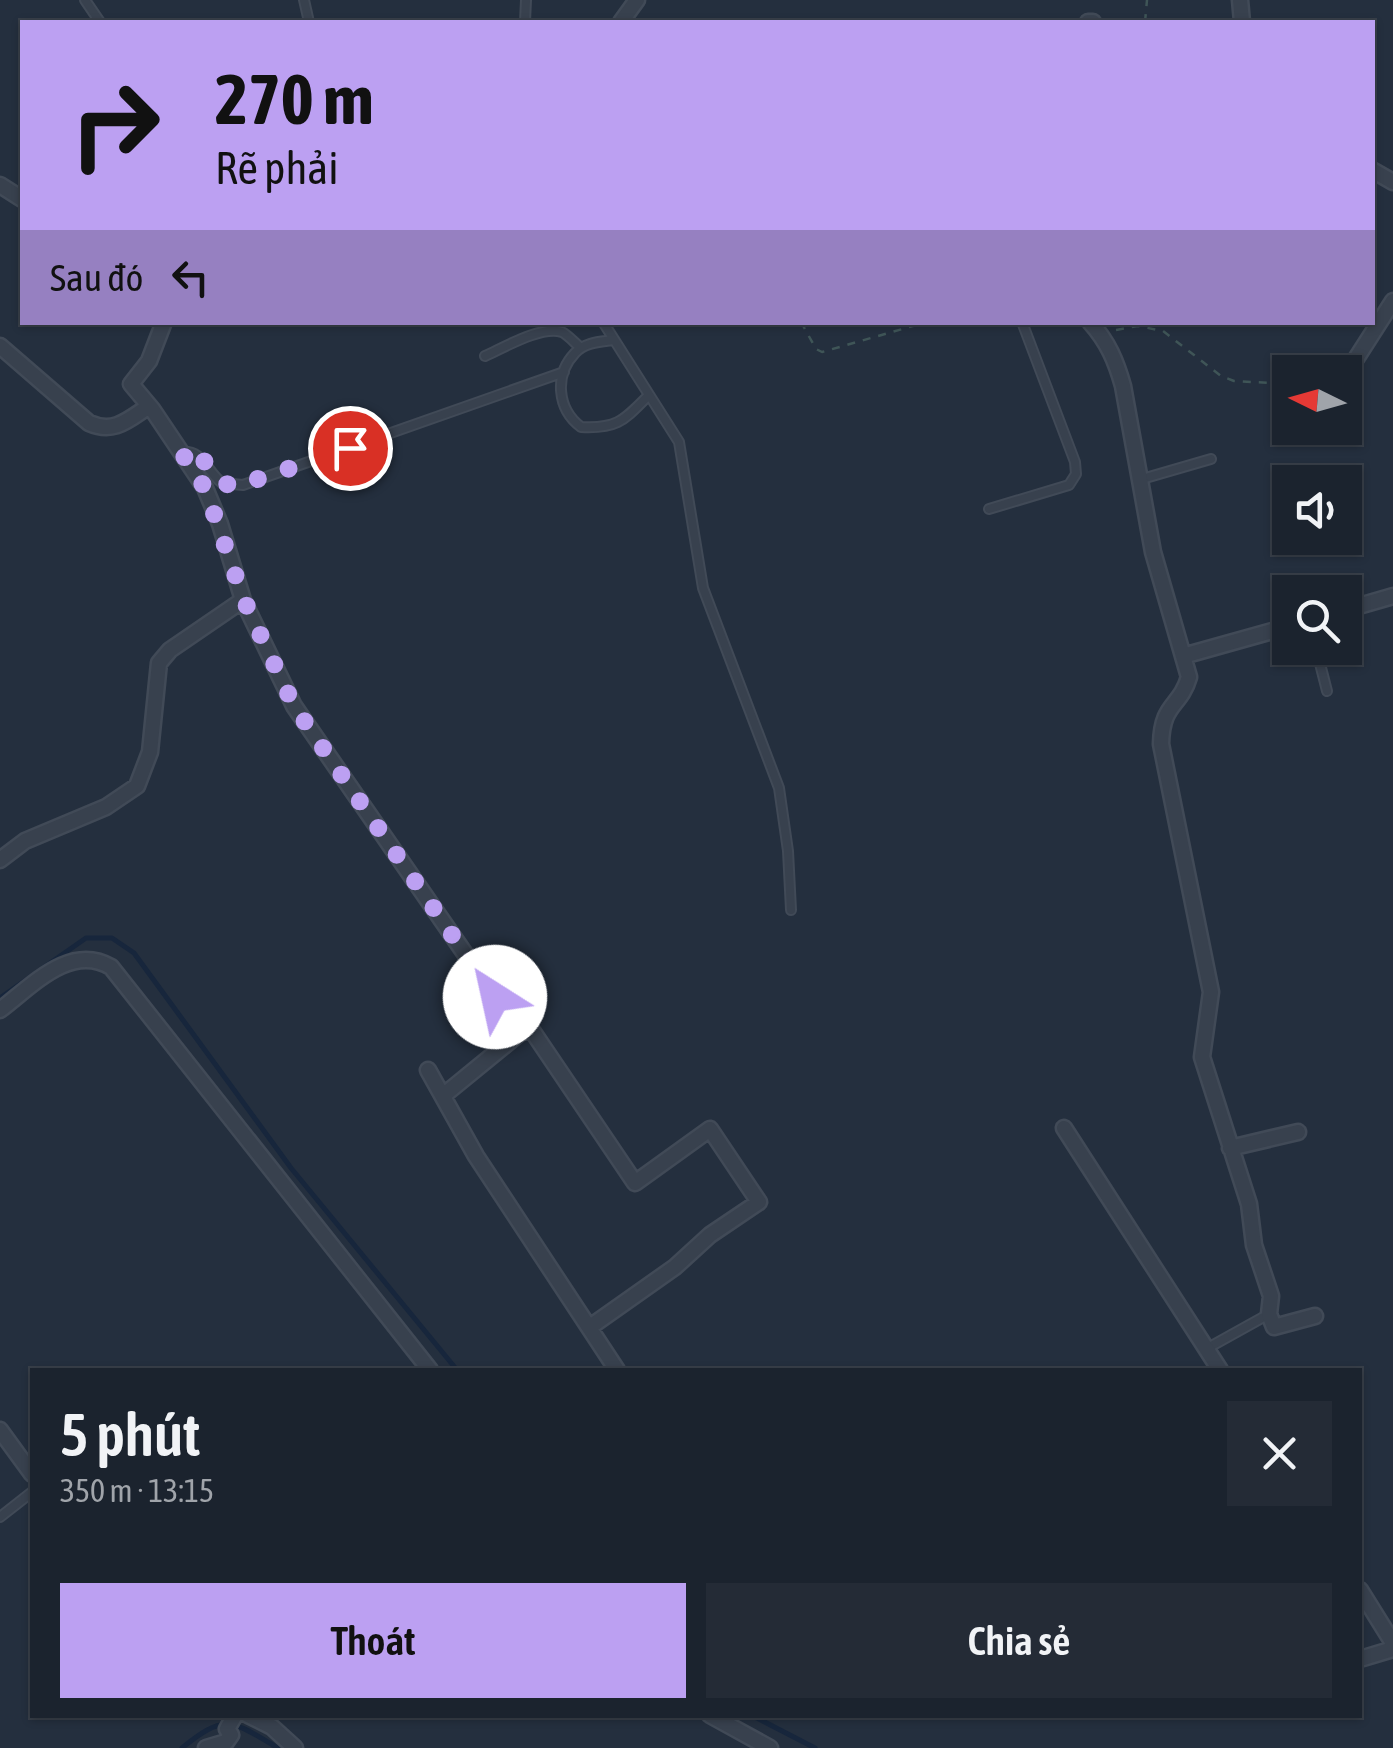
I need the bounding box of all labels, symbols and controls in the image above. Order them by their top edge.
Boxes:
text: 270 m [215,59,374,139]
icon: right [50,60,180,190]
text: Rẽ phải [215,142,339,194]
icon: left [163,250,218,305]
text: Sau đó [50,256,143,299]
north arrow [1272,355,1362,445]
map controls [1272,355,1362,665]
pin [308,406,393,491]
icon: arrive [323,421,378,476]
button: sound [1272,465,1362,555]
button: search [1272,575,1362,665]
position arrow [443,945,547,1049]
text: 5 phút [60,1400,200,1469]
button: close [1227,1401,1332,1506]
text: 350 m · 13:15 [60,1472,214,1509]
button: Thoát [60,1583,686,1698]
button: Chia sẻ [706,1583,1332,1698]

